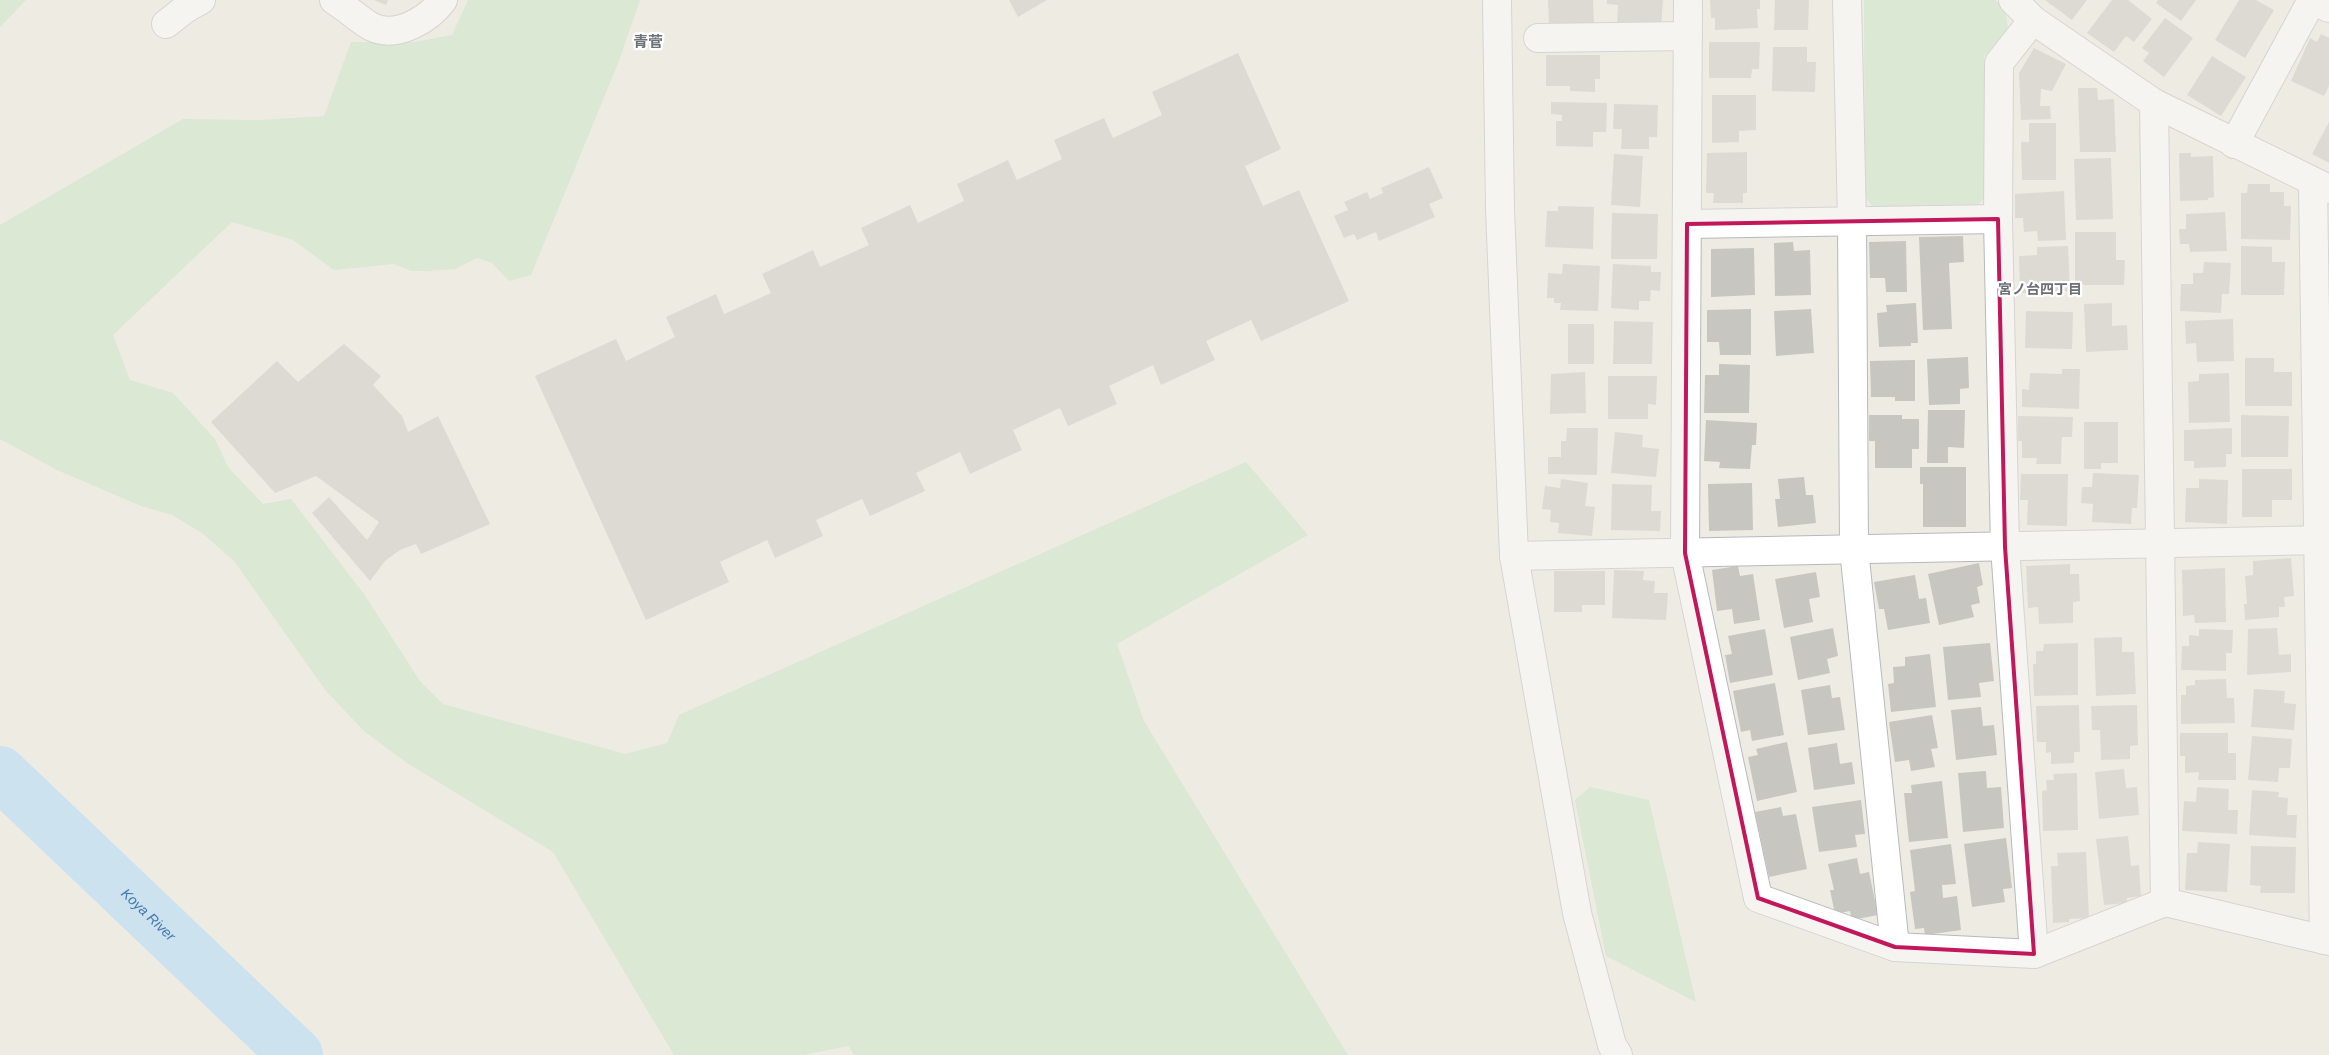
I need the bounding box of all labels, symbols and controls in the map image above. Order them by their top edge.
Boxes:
district label: 青菅 [633,33,663,50]
district label: 宮ノ台四丁目 [1998,281,2082,297]
water label: Koya River [118,885,180,945]

